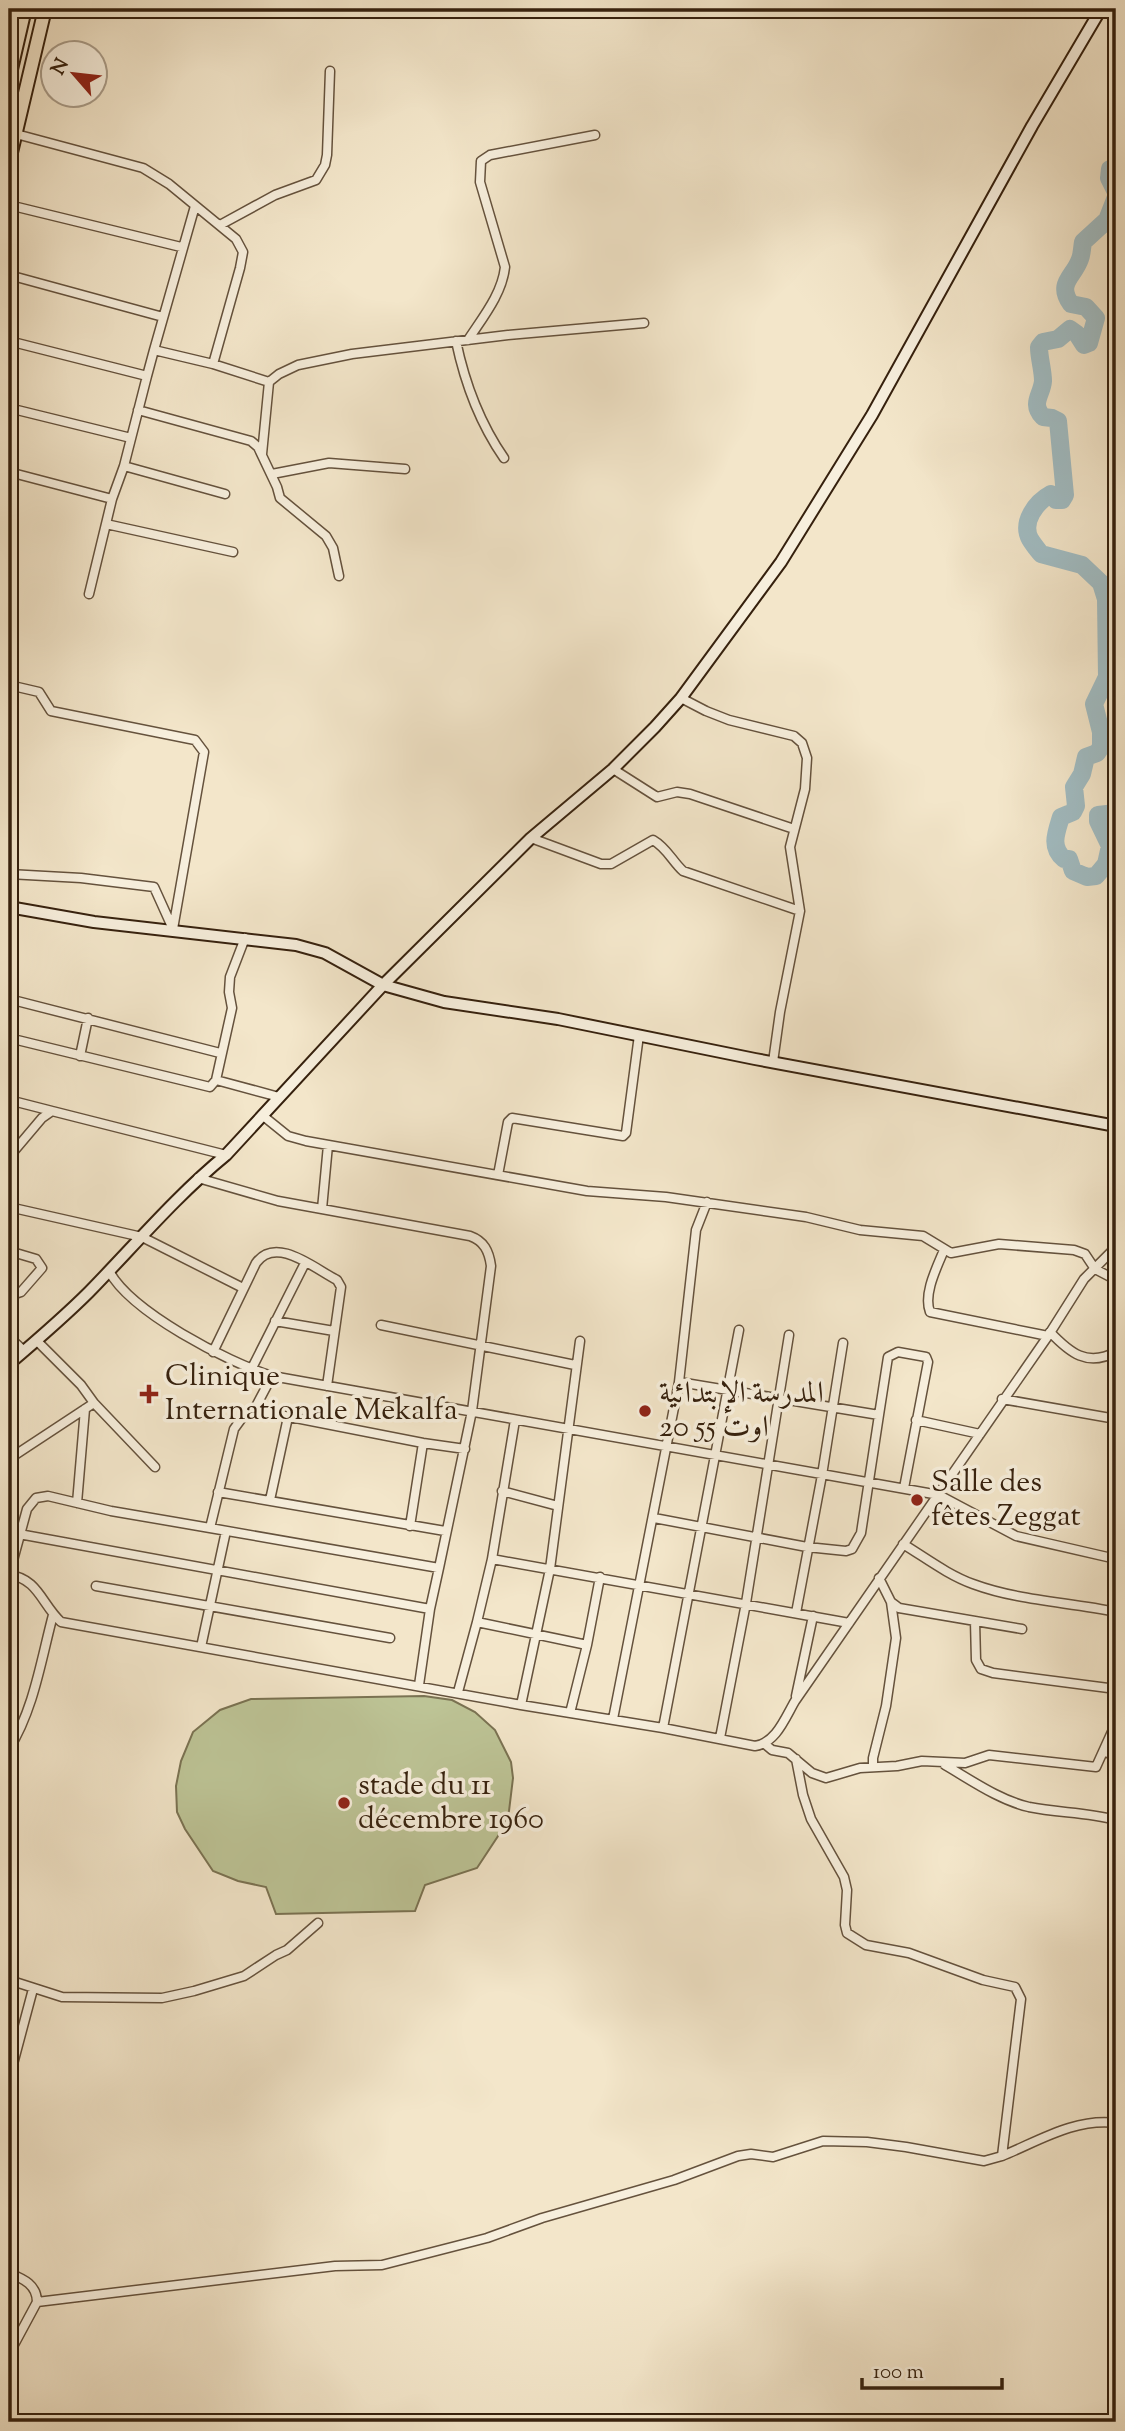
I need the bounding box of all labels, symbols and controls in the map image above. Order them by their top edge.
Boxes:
north arrow [38,38,108,108]
text: N [46,54,77,80]
place label: Clinique Internationale Mekalfa [165,1356,458,1433]
place label: المدرسة الإبتدائية 20 اوت 55 [659,1373,824,1450]
marker: Clinique Internationale Mekalfa [139,1384,159,1404]
marker: المدرسة الإبتدائية 20 اوت 55 [637,1403,653,1419]
place label: Salle des fêtes Zeggat [931,1462,1081,1539]
marker: Salle des fêtes Zeggat [909,1492,925,1508]
place label: stade du 11 décembre 1960 [358,1765,544,1842]
marker: stade du 11 décembre 1960 [336,1795,352,1811]
scale bar [862,2347,1002,2391]
text: 100 m [873,2358,924,2388]

